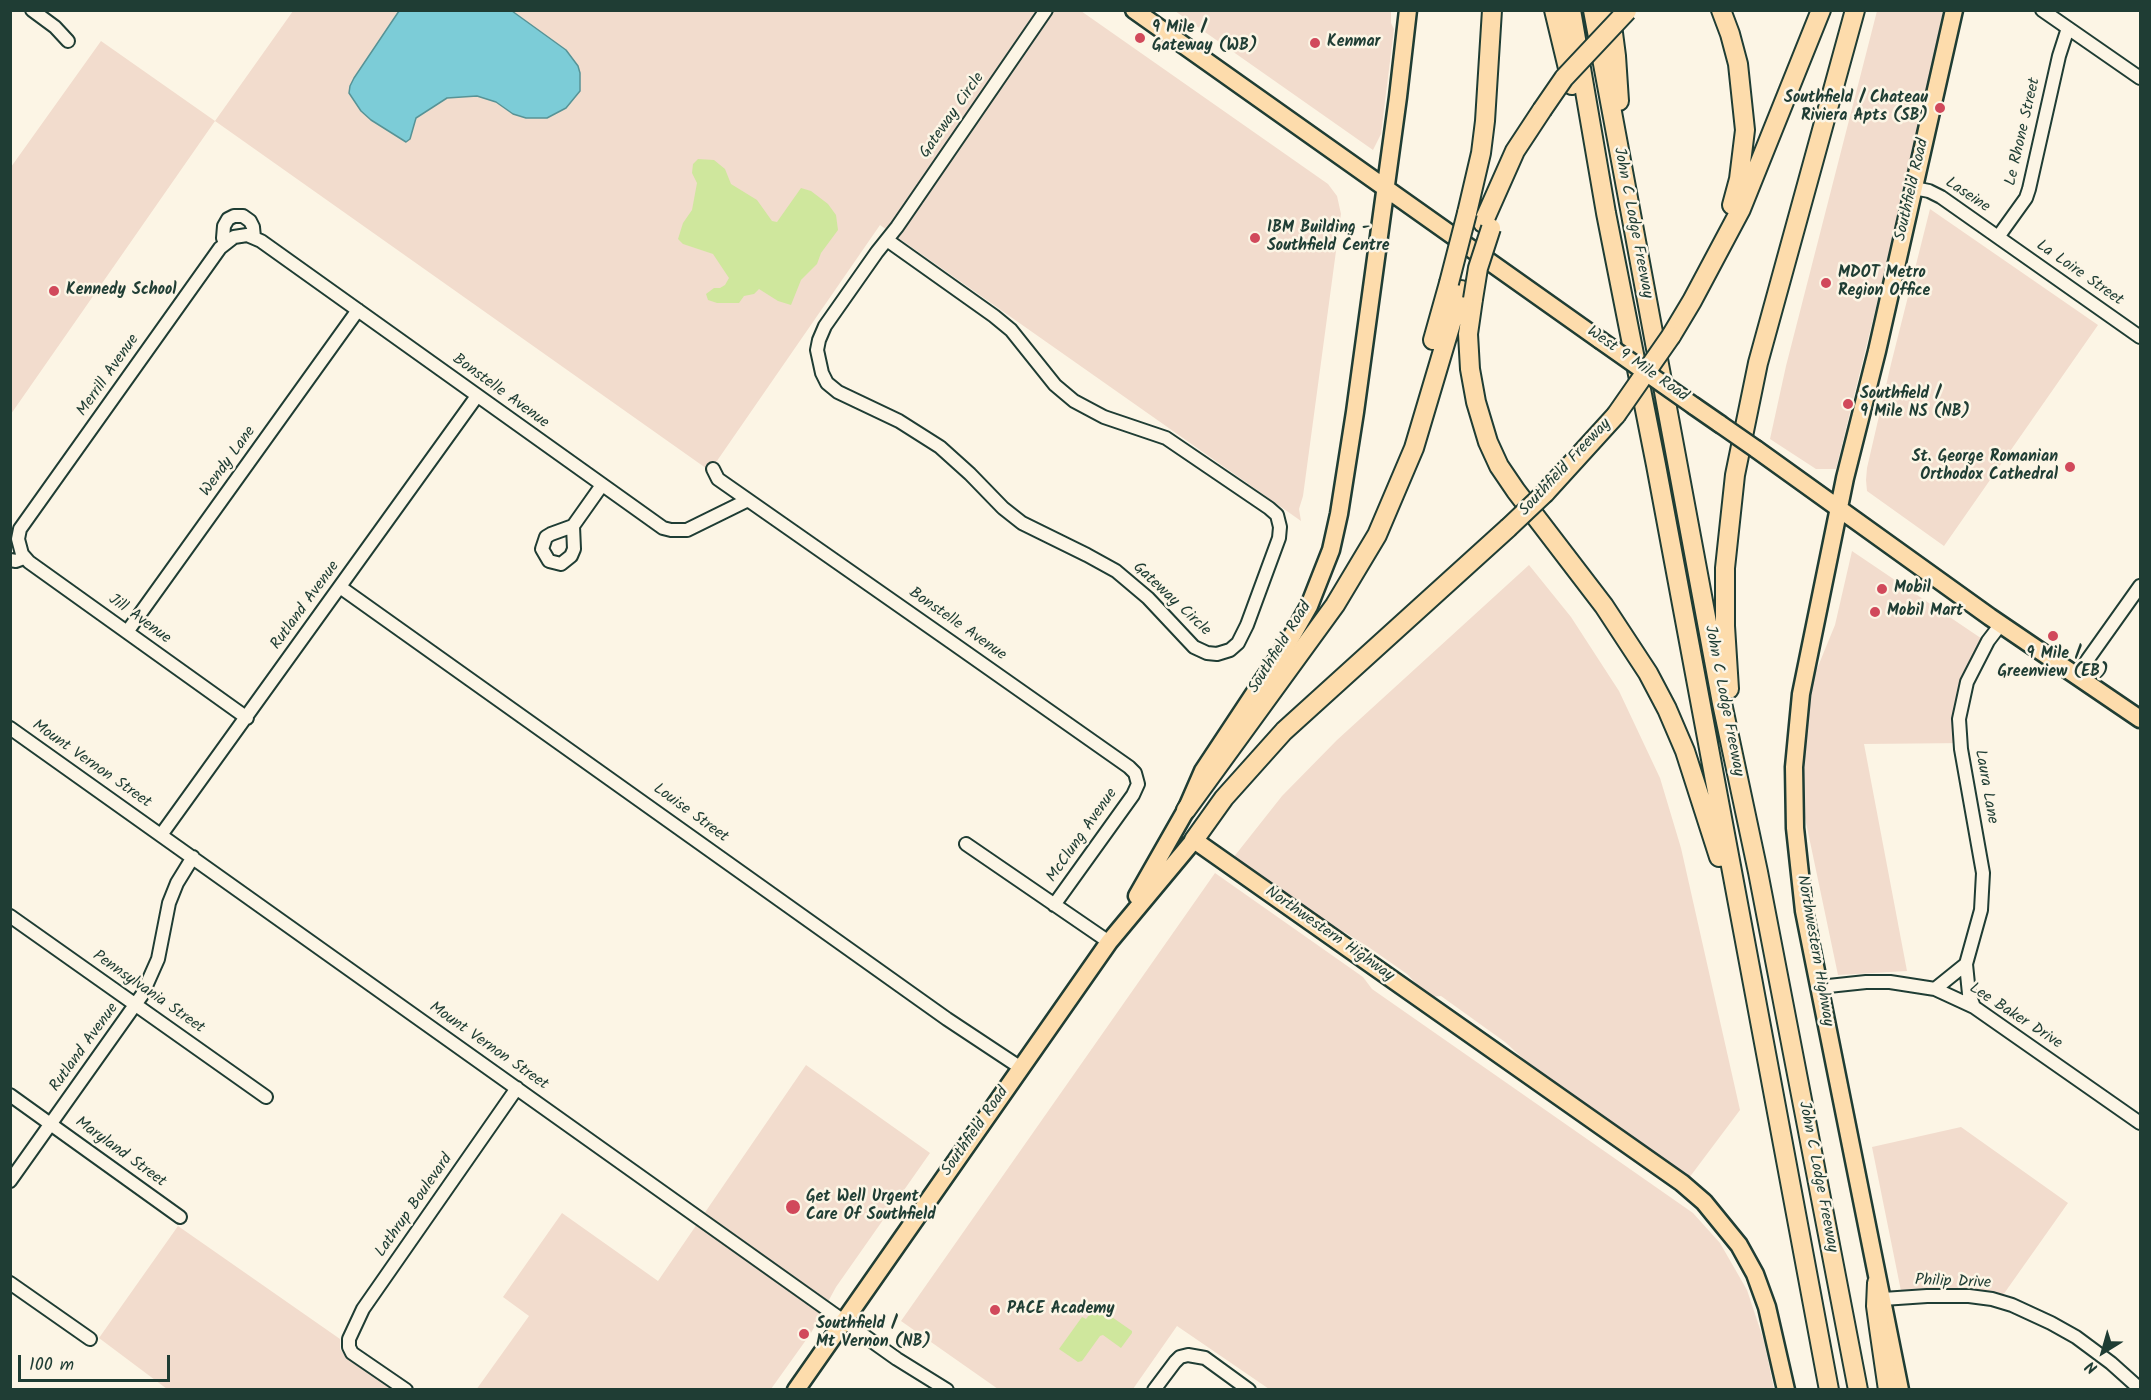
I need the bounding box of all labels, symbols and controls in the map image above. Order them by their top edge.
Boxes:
place label: 9 Mile / Gateway (WB) [1152,19,1257,57]
marker: 9 Mile / Gateway (WB) [1133,31,1147,45]
place label: Kenmar [1327,33,1380,53]
marker: Kenmar [1308,36,1322,50]
street label: Gateway Circle [917,70,989,162]
street label: Le Rhone Street [2002,76,2046,188]
place label: Southfield / Chateau Riviera Apts (SB) [1784,89,1928,127]
marker: Southfield / Chateau Riviera Apts (SB) [1933,101,1947,115]
street label: Southfield Road [1892,137,1934,243]
street label: John C Lodge Freeway [1608,146,1656,300]
street label: Laseine [1941,174,1993,218]
place label: IBM Building - Southfield Centre [1267,219,1390,257]
marker: IBM Building - Southfield Centre [1248,231,1262,245]
street label: La Loire Street [2032,237,2126,311]
place label: MDOT Metro Region Office [1838,264,1930,302]
marker: MDOT Metro Region Office [1819,276,1833,290]
place label: Kennedy School [66,281,177,301]
marker: Kennedy School [47,284,61,298]
street label: West 9 Mile Road [1583,323,1691,407]
street label: Merrill Avenue [74,331,144,421]
street label: Bonstelle Avenue [448,351,552,433]
place label: Southfield / 9 Mile NS (NB) [1860,385,1970,423]
marker: Southfield / 9 Mile NS (NB) [1841,397,1855,411]
street label: Southfield Freeway [1516,415,1616,521]
street label: Wendy Lane [197,423,261,501]
place label: St. George Romanian Orthodox Cathedral [1912,448,2058,486]
marker: St. George Romanian Orthodox Cathedral [2063,460,2077,474]
street label: Rutland Avenue [267,558,345,654]
street label: Gateway Circle [1128,559,1214,641]
place label: Mobil [1894,579,1931,599]
marker: Mobil [1875,582,1889,596]
street label: Bonstelle Avenue [905,584,1009,666]
street label: Jill Avenue [104,591,174,649]
street label: Southfield Road [1245,599,1317,697]
place label: Mobil Mart [1887,602,1963,622]
marker: Mobil Mart [1868,605,1882,619]
street label: John C Lodge Freeway [1699,624,1747,778]
marker: 9 Mile / Greenview (EB) [2046,629,2060,643]
place label: 9 Mile / Greenview (EB) [1998,645,2108,683]
street label: Mount Vernon Street [28,717,154,813]
street label: Laura Lane [1969,748,2001,826]
street label: Louise Street [649,780,731,848]
street label: McClung Avenue [1043,785,1123,887]
street label: Northwestern Highway [1791,874,1837,1028]
street label: Northwestern Highway [1261,883,1397,987]
street label: Pennsylvania Street [88,947,208,1039]
street label: Lee Baker Drive [1965,980,2065,1054]
street label: Mount Vernon Street [425,999,551,1095]
street label: Rutland Avenue [46,1000,124,1096]
street label: Southfield Road [938,1084,1014,1180]
street label: John C Lodge Freeway [1793,1100,1841,1254]
street label: Maryland Street [71,1114,169,1192]
street label: Lathrup Boulevard [372,1151,458,1261]
place label: Get Well Urgent Care Of Southfield [806,1188,936,1226]
marker: Get Well Urgent Care Of Southfield [784,1198,802,1216]
street label: Philip Drive [1915,1272,1991,1294]
place label: PACE Academy [1007,1300,1115,1320]
marker: PACE Academy [988,1303,1002,1317]
place label: Southfield / Mt Vernon (NB) [816,1315,931,1353]
north arrow [2073,1322,2133,1382]
marker: Southfield / Mt Vernon (NB) [797,1327,811,1341]
scale bar [21,1343,172,1381]
text: 100 m [29,1351,74,1380]
text: N [2080,1354,2103,1380]

